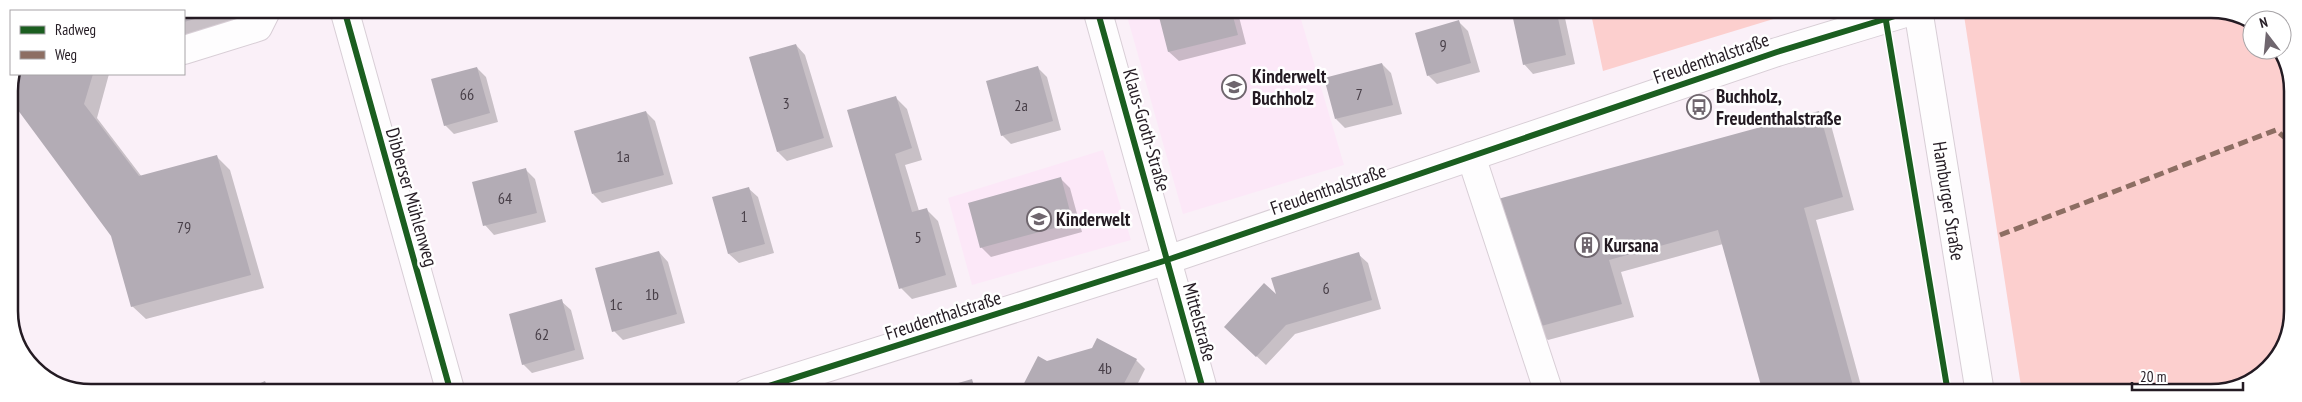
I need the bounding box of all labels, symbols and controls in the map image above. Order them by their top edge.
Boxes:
legend [10,10,185,75]
north arrow [2242,10,2292,60]
text: N [2257,13,2270,32]
text: Radweg [55,20,96,39]
street label: Freudenthalstraße [1650,27,1772,89]
house number: 9 [1439,35,1447,55]
text: Weg [55,45,77,64]
place label: Kinderwelt Buchholz [1252,64,1327,110]
street label: Klaus-Groth-Straße [1118,66,1176,194]
school or university icon: Kinderwelt Buchholz [1221,74,1247,100]
house number: 66 [460,84,474,104]
house number: 7 [1355,84,1363,104]
place label: Buchholz, Freudenthalstraße [1716,84,1842,130]
house number: 3 [782,93,790,113]
bus stop icon: Buchholz, Freudenthalstraße [1686,94,1712,120]
house number: 2a [1014,95,1028,115]
street label: Dibberser Mühlenweg [381,125,443,269]
street label: Hamburger Straße [1928,140,1970,262]
house number: 1a [616,146,630,166]
street label: Freudenthalstraße [1267,158,1389,220]
house number: 64 [498,188,512,208]
house number: 1 [740,206,748,226]
school or university icon: Kinderwelt [1026,206,1052,232]
place label: Kinderwelt [1056,207,1131,231]
house number: 79 [177,217,191,237]
house number: 5 [914,227,922,247]
building icon: Kursana [1574,232,1600,258]
place label: Kursana [1604,233,1659,257]
house number: 6 [1322,278,1330,298]
street label: Mittelstraße [1178,280,1222,364]
house number: 1b [645,284,659,304]
street label: Freudenthalstraße [882,285,1004,345]
house number: 1c [610,294,623,314]
house number: 62 [535,324,549,344]
house number: 4b [1098,358,1112,378]
scale bar [2132,360,2243,392]
text: 20 m [2140,367,2166,386]

